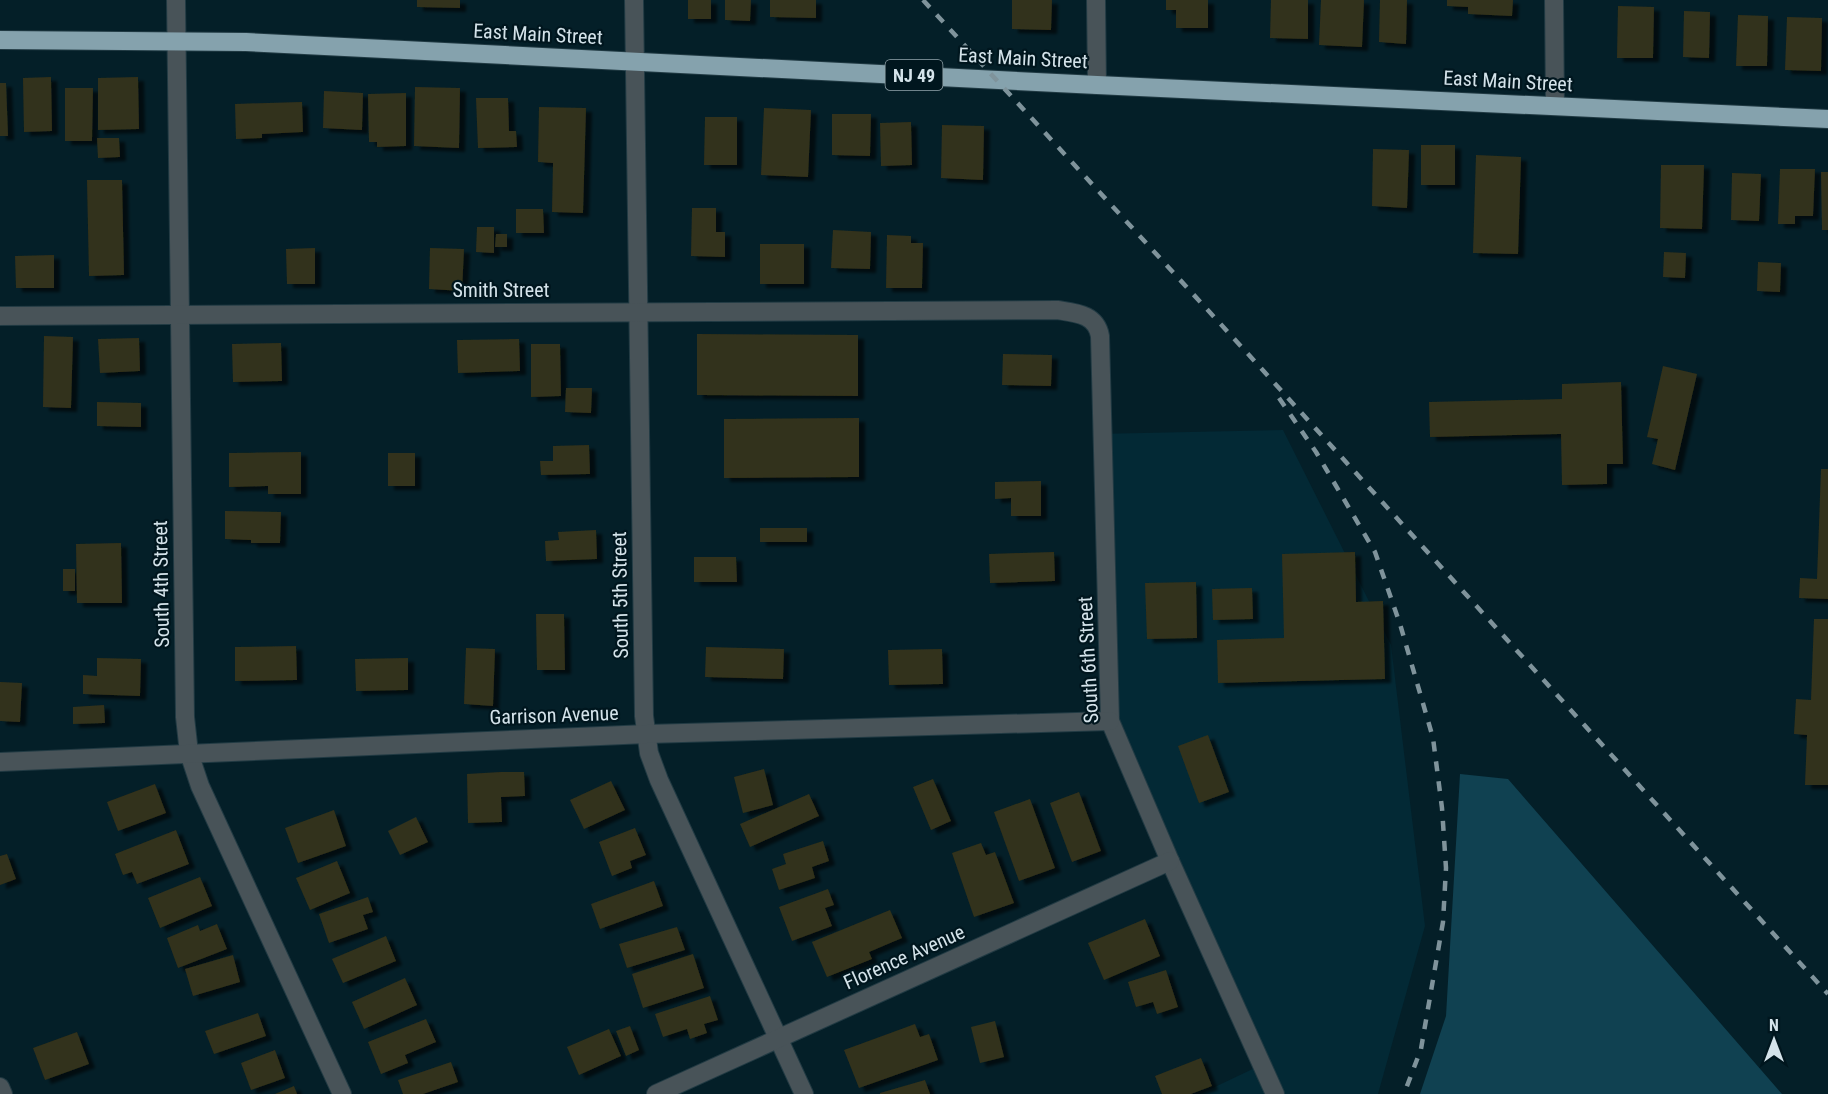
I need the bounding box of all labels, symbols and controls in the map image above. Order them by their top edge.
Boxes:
street label: East Main Street [473,19,603,49]
street label: East Main Street [958,43,1088,73]
road number: NJ 49 [886,60,942,90]
street label: East Main Street [1443,66,1573,96]
street label: Smith Street [452,278,550,302]
street label: South 4th Street [148,520,174,648]
street label: South 5th Street [607,531,633,659]
street label: South 6th Street [1073,596,1103,724]
street label: Garrison Avenue [489,701,619,729]
street label: Florence Avenue [840,920,968,994]
north arrow [1744,1010,1804,1070]
text: N [1769,1016,1779,1035]

